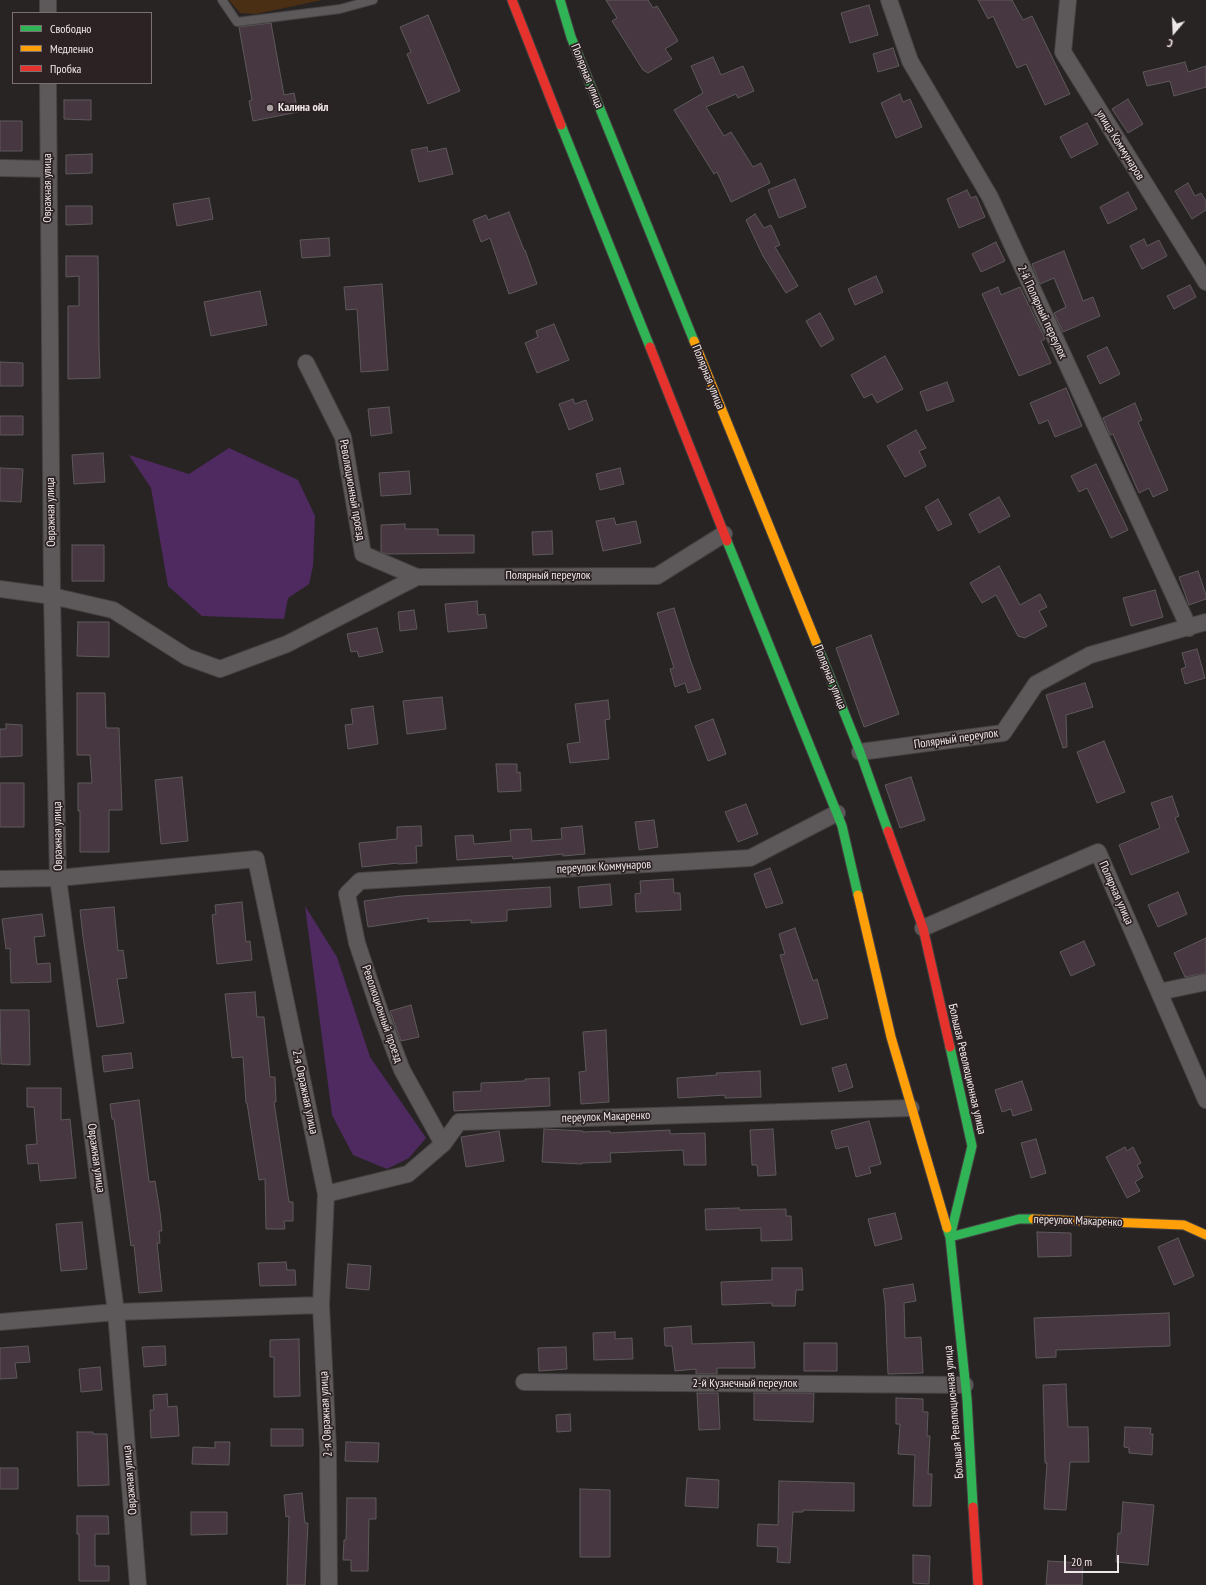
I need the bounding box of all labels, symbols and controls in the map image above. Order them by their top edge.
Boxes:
legend [12,12,152,84]
north arrow [1154,12,1194,52]
text: Свободно [50,21,92,36]
text: С [1165,36,1175,51]
text: Медленно [50,41,93,56]
street label: Полярная улица [568,42,606,110]
text: Пробка [50,61,81,76]
place label: Калина ойл [278,101,328,115]
marker: Калина ойл [265,103,275,113]
street label: улица Коммунаров [1093,107,1147,183]
street label: Овражная улица [41,153,55,223]
street label: 2-й Полярный переулок [1014,263,1070,361]
street label: Полярная улица [689,343,727,411]
street label: Революционный проезд [336,438,368,542]
street label: Овражная улица [43,477,59,547]
street label: Полярный переулок [506,569,590,583]
street label: Полярная улица [811,643,849,711]
street label: Полярный переулок [913,726,999,752]
street label: Овражная улица [50,801,66,871]
street label: переулок Коммунаров [556,857,652,877]
street label: Полярная улица [1096,859,1136,927]
street label: Революционный проезд [359,963,405,1065]
street label: Большая Революционная улица [945,1002,989,1136]
street label: 2-я Овражная улица [289,1049,321,1135]
street label: переулок Макаренко [561,1108,651,1126]
street label: Овражная улица [84,1122,108,1194]
street label: переулок Макаренко [1033,1212,1123,1230]
street label: Большая Революционная улица [941,1345,967,1479]
street label: 2-я Овражная улица [317,1371,335,1457]
street label: 2-й Кузнечный переулок [693,1377,797,1391]
street label: Овражная улица [120,1445,140,1515]
scale bar [1066,1547,1121,1573]
text: 20 m [1071,1554,1092,1569]

